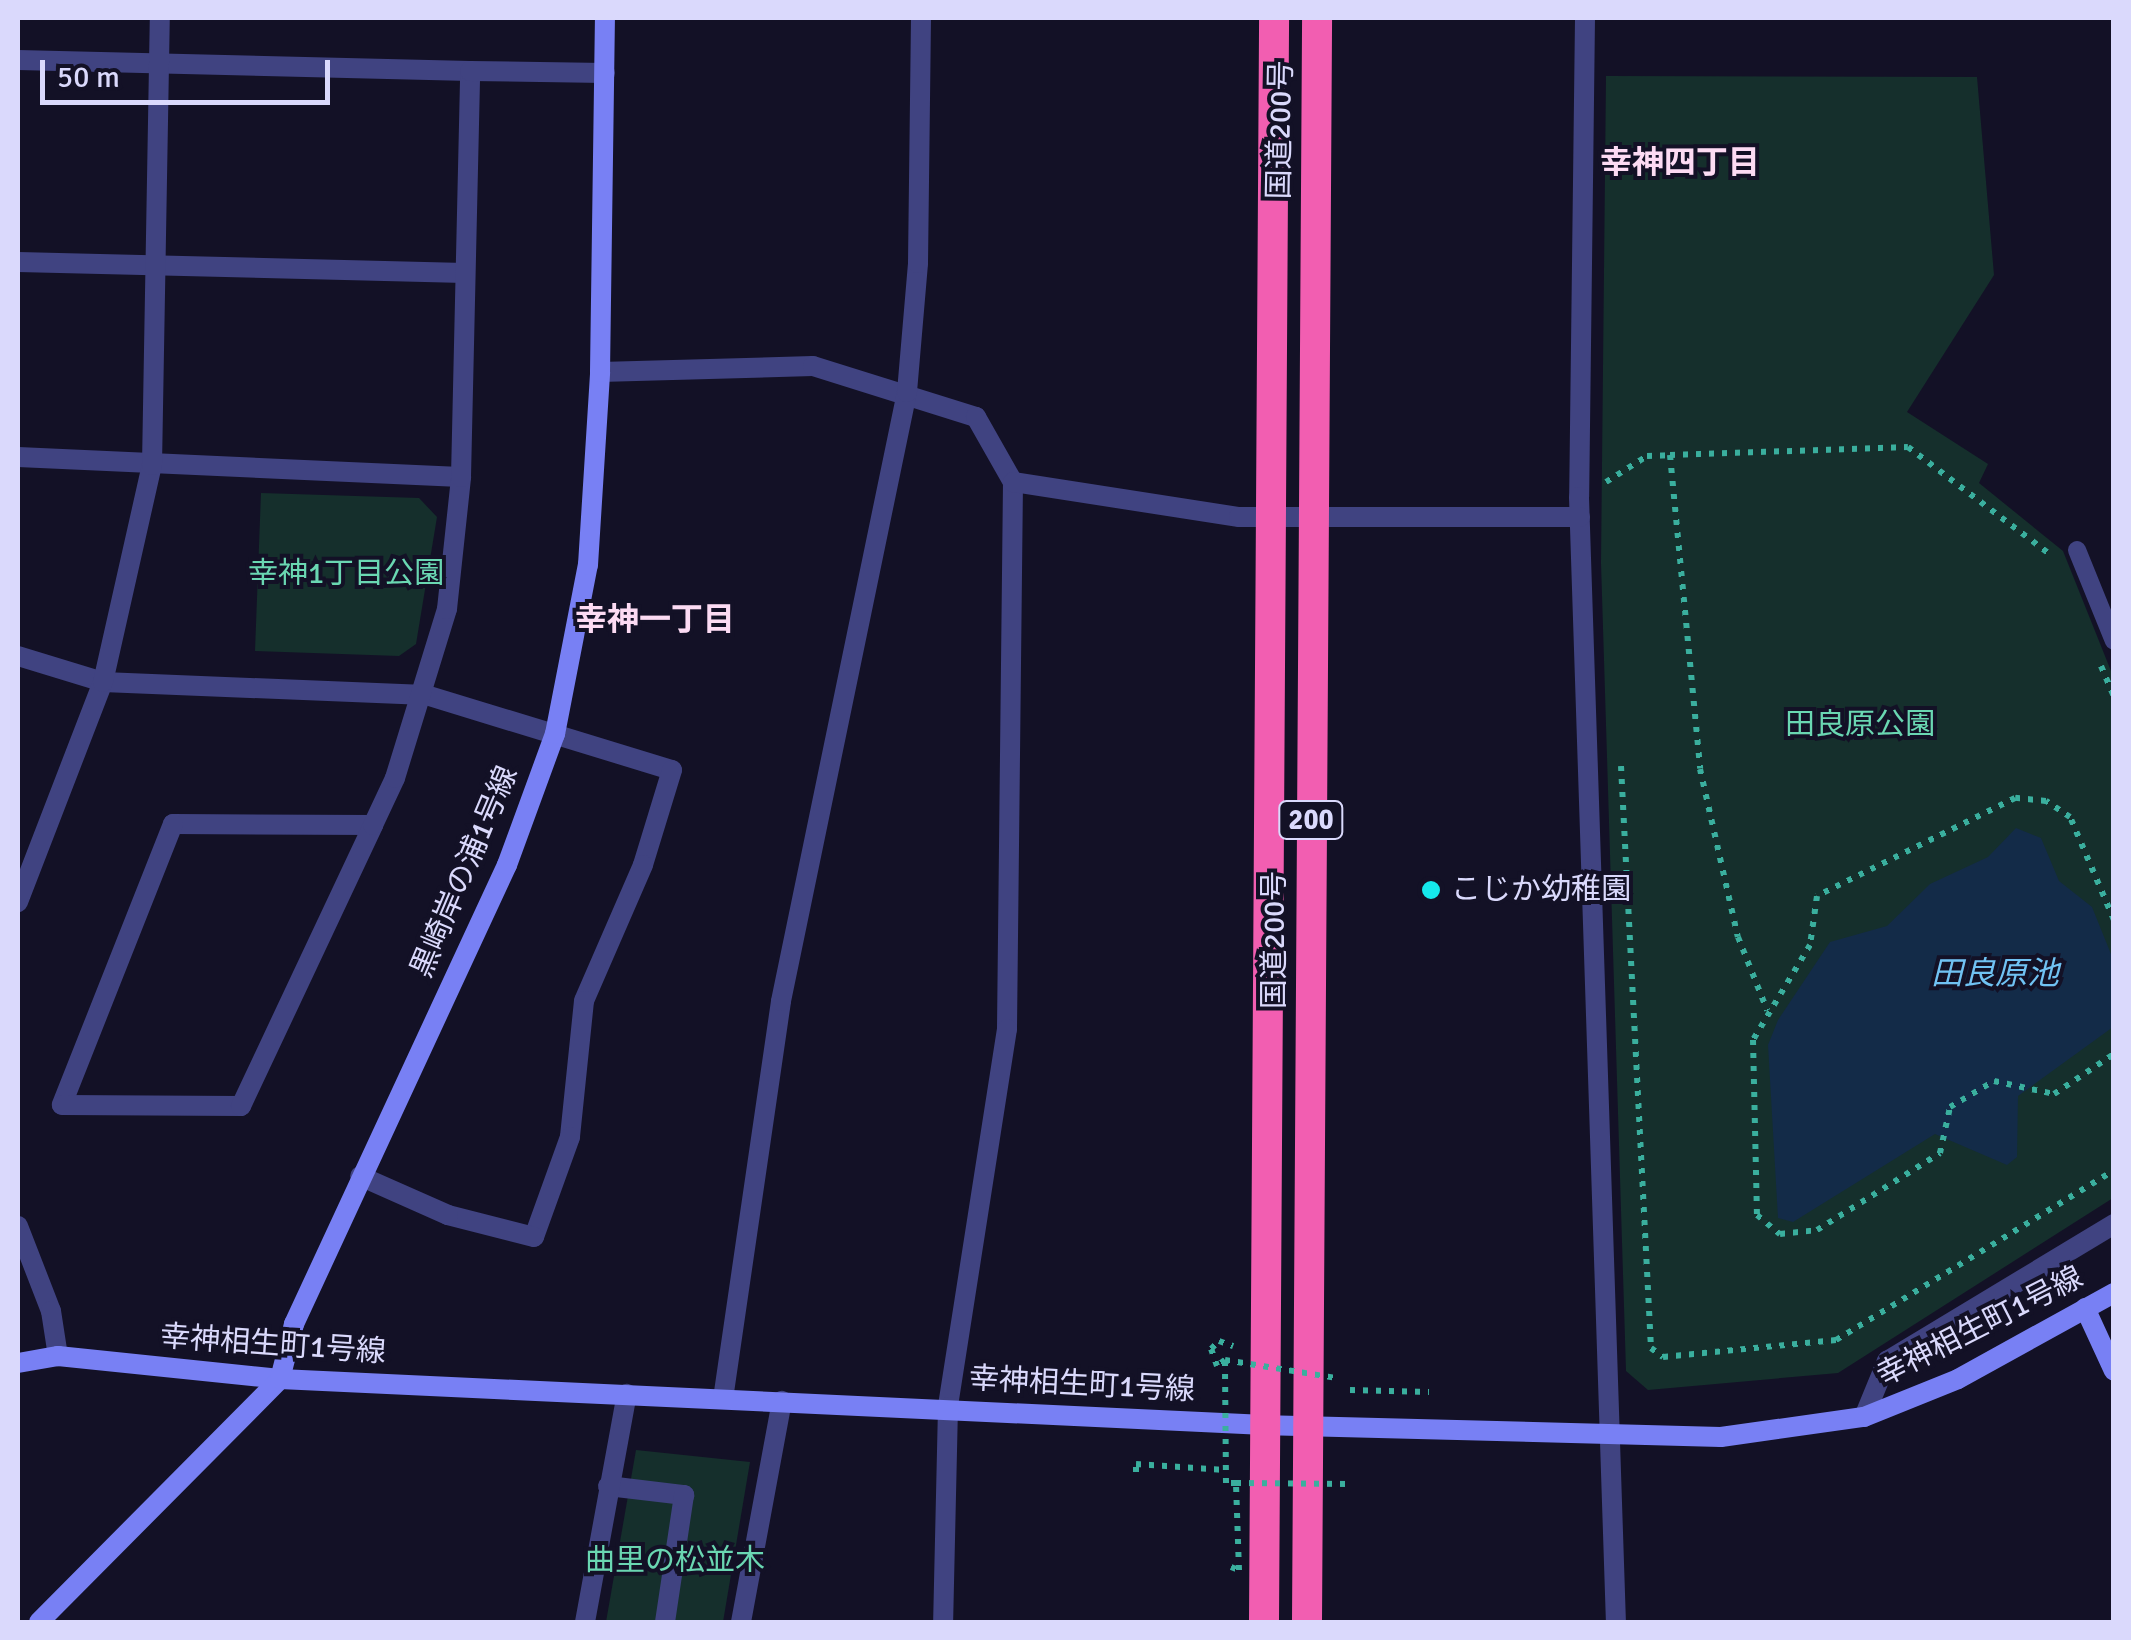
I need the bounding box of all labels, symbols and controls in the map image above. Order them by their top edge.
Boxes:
scale bar [45,40,335,102]
text: 50 m [57,59,120,96]
street label: 国道200号 [1262,60,1300,200]
district label: 幸神四丁目 [1600,144,1760,182]
park label: 幸神1丁目公園 [248,556,444,592]
district label: 幸神一丁目 [575,601,735,639]
park label: 田良原公園 [1785,707,1935,743]
street label: 黒崎岸の浦1号線 [404,761,526,983]
road number: 200 [1276,797,1346,843]
street label: 国道200号 [1257,871,1293,1009]
place label: こじか幼稚園 [1451,872,1631,908]
marker: こじか幼稚園 [1420,879,1442,901]
water label: 田良原池 [1931,955,2059,993]
street label: 幸神相生町1号線 [1871,1260,2089,1394]
street label: 幸神相生町1号線 [159,1319,387,1371]
street label: 幸神相生町1号線 [968,1361,1196,1409]
park label: 曲里の松並木 [585,1543,765,1579]

